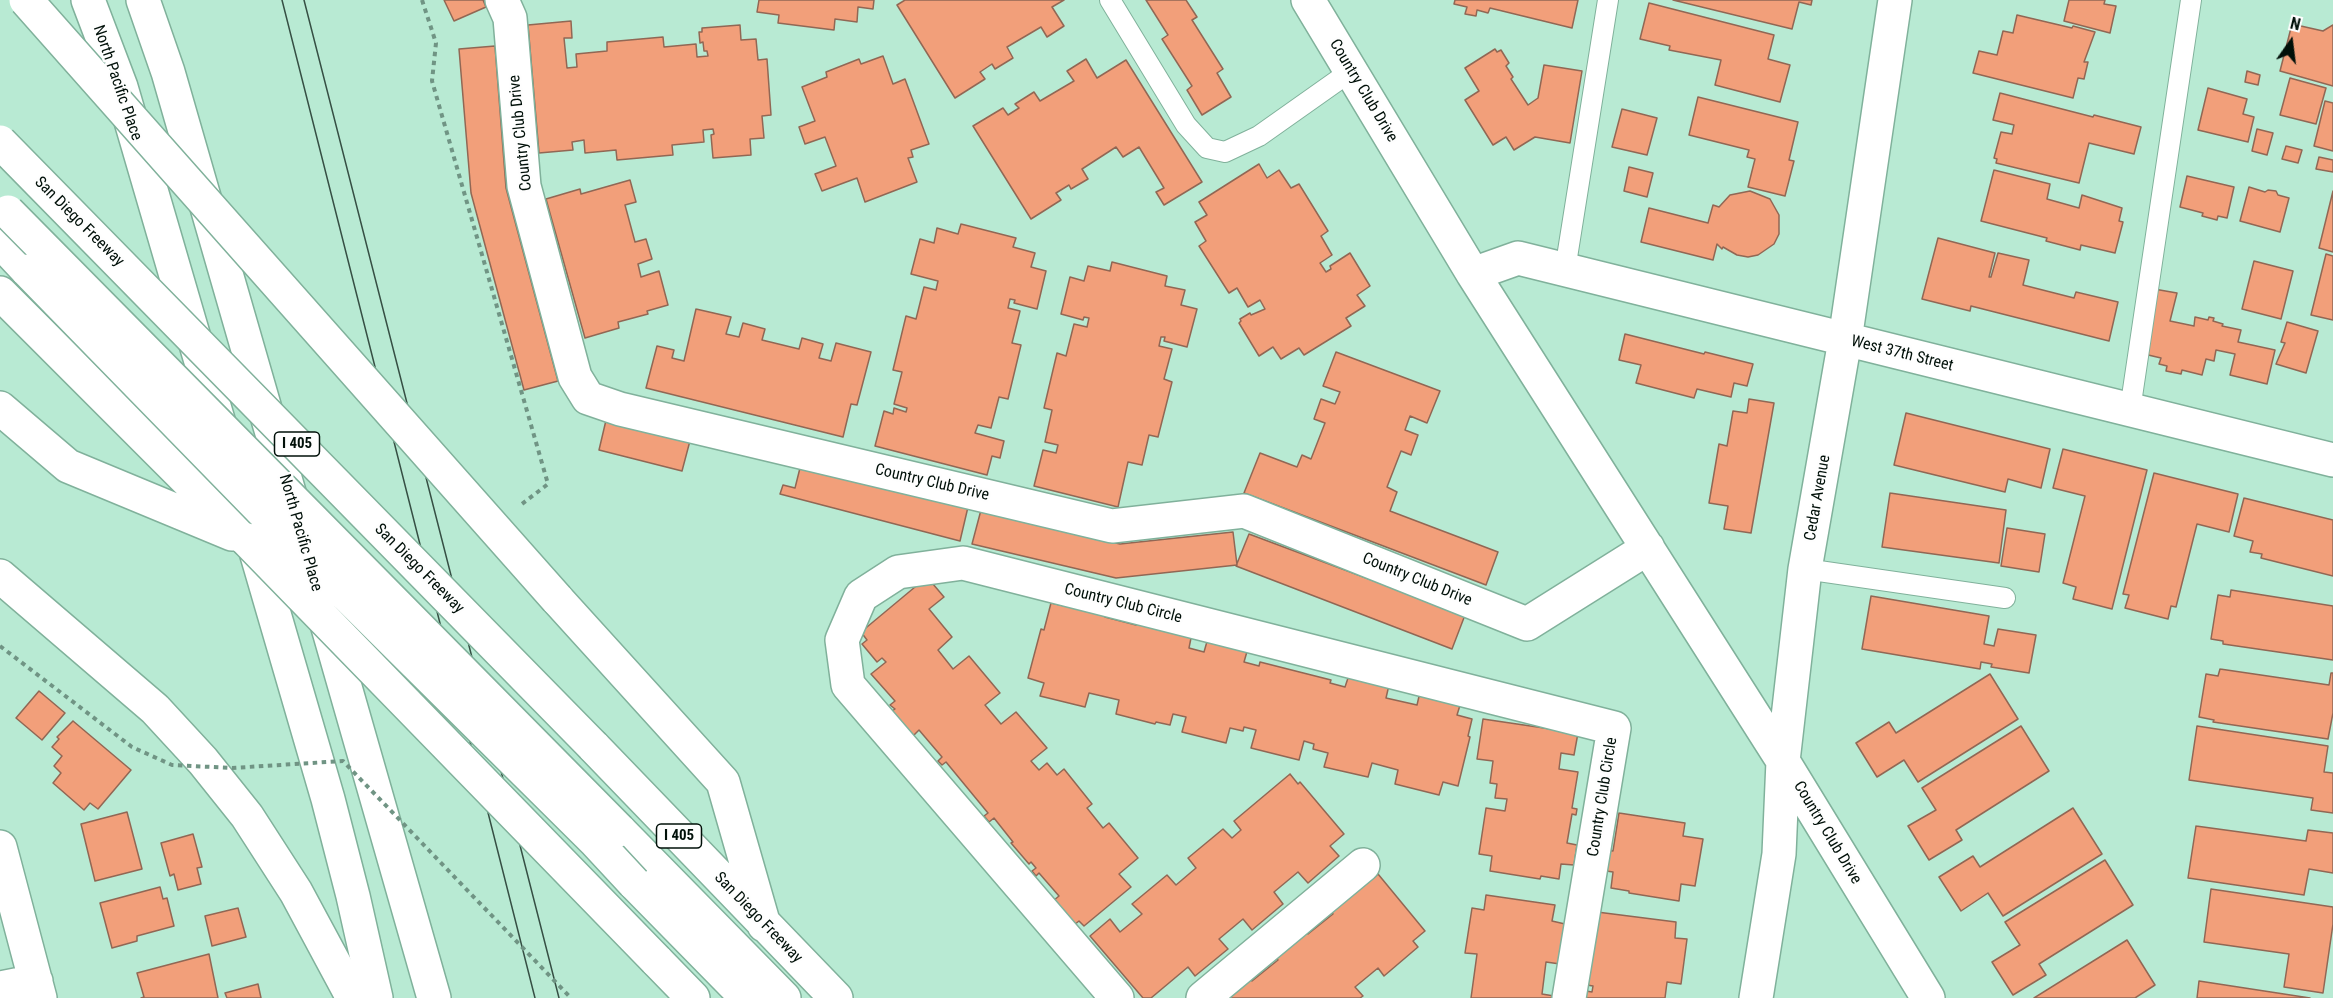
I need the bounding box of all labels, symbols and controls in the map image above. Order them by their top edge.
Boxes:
north arrow [2261,12,2321,72]
text: N [2288,14,2303,34]
street label: North Pacific Place [88,23,146,143]
street label: Country Club Drive [1325,36,1401,146]
street label: Country Club Drive [505,74,537,192]
street label: San Diego Freeway [30,173,128,271]
street label: West 37th Street [1849,332,1955,376]
road number: I 405 [274,432,320,456]
street label: Cedar Avenue [1801,454,1835,542]
street label: Country Club Drive [873,461,991,505]
street label: North Pacific Place [274,472,326,594]
street label: San Diego Freeway [370,520,468,618]
street label: Country Club Drive [1359,549,1475,611]
street label: Country Club Circle [1062,580,1184,628]
street label: Country Club Circle [1584,736,1622,858]
street label: Country Club Drive [1789,778,1865,888]
road number: I 405 [656,824,702,848]
street label: San Diego Freeway [710,868,806,968]

